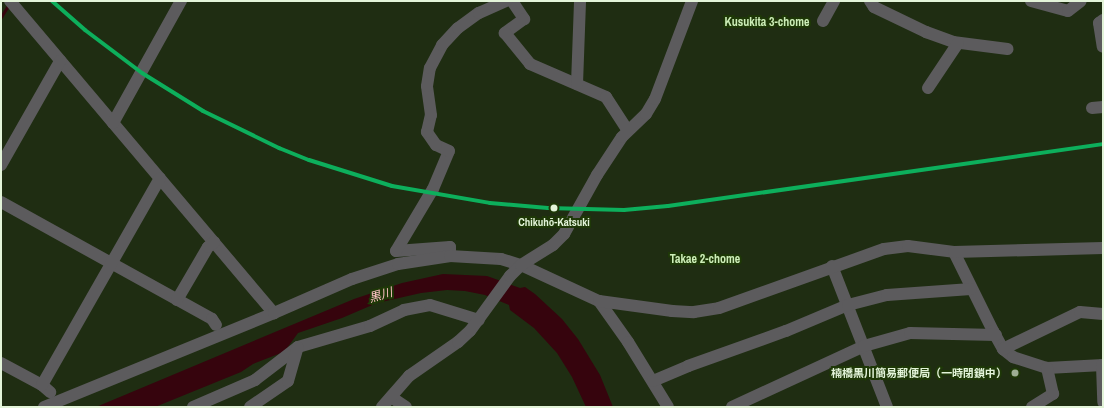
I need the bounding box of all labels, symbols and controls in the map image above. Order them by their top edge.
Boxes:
district label: Kusukita 3-chome [725,16,809,30]
marker: Chikuhō-Katsuki [548,202,560,214]
place label: Chikuhō-Katsuki [518,215,590,229]
district label: Takae 2-chome [670,253,740,267]
water label: 黒川 [367,286,395,306]
place label: 楠橋黒川簡易郵便局（一時閉鎖中） [831,366,1007,380]
marker: 楠橋黒川簡易郵便局（一時閉鎖中） [1010,368,1020,378]

